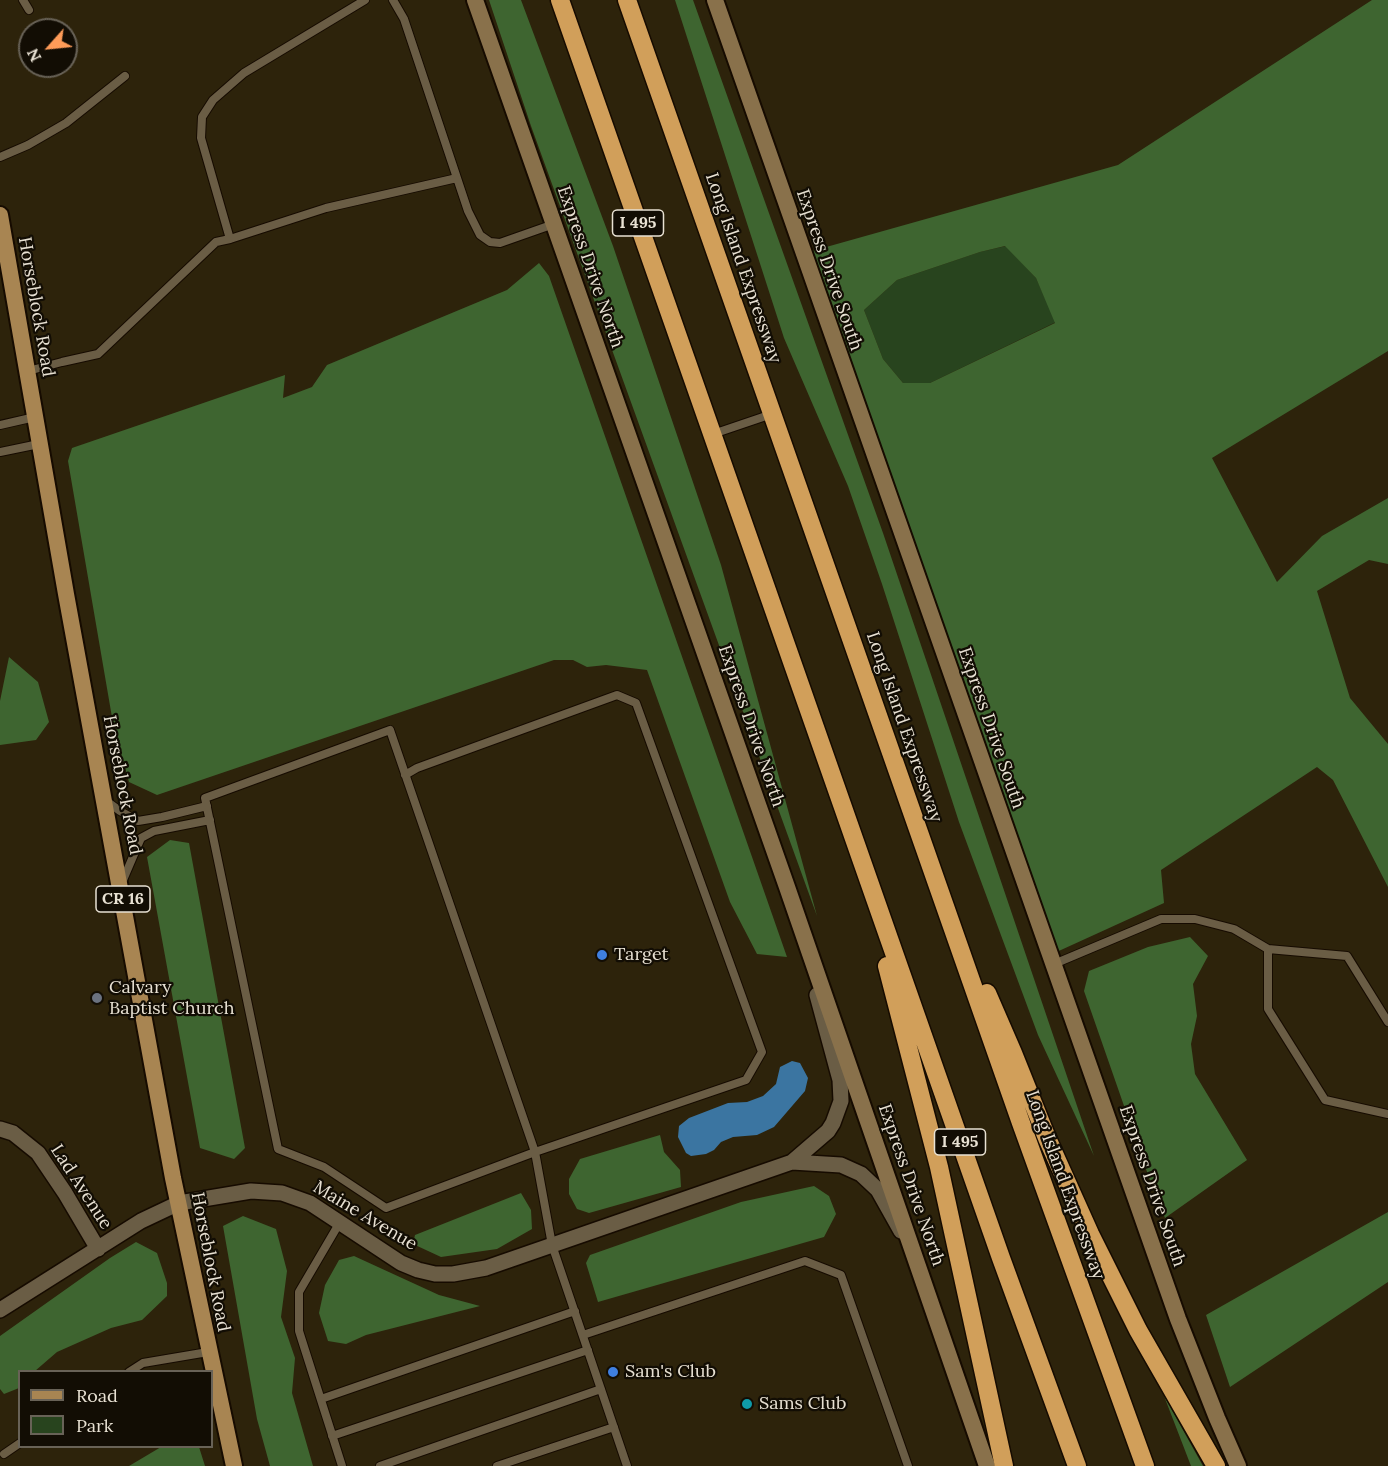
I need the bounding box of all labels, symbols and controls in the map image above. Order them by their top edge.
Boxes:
north arrow [18,18,78,78]
text: N [22,45,45,65]
street label: Long Island Expressway [700,170,786,366]
street label: Express Drive North [552,183,628,351]
street label: Express Drive South [791,186,867,354]
road number: I 495 [612,210,664,236]
street label: Horseblock Road [13,235,59,379]
street label: Long Island Expressway [861,629,947,825]
street label: Express Drive North [713,642,789,810]
street label: Express Drive South [953,644,1029,812]
street label: Horseblock Road [98,713,146,857]
road number: CR 16 [96,886,150,912]
place label: Target [614,944,669,966]
marker: Target [595,948,609,962]
place label: Calvary Baptist Church [109,977,234,1020]
marker: Calvary Baptist Church [90,991,104,1005]
street label: Long Island Expressway [1021,1087,1109,1283]
street label: Express Drive North [873,1101,949,1269]
street label: Express Drive South [1114,1102,1190,1270]
road number: I 495 [934,1129,986,1155]
street label: Lad Avenue [46,1141,116,1233]
street label: Maine Avenue [309,1177,421,1255]
street label: Horseblock Road [186,1190,234,1334]
place label: Sam's Club [625,1361,716,1383]
marker: Sam's Club [606,1365,620,1379]
legend [18,1370,213,1448]
text: Road [76,1384,118,1407]
place label: Sams Club [759,1393,846,1415]
marker: Sams Club [740,1397,754,1411]
text: Park [76,1414,113,1437]

